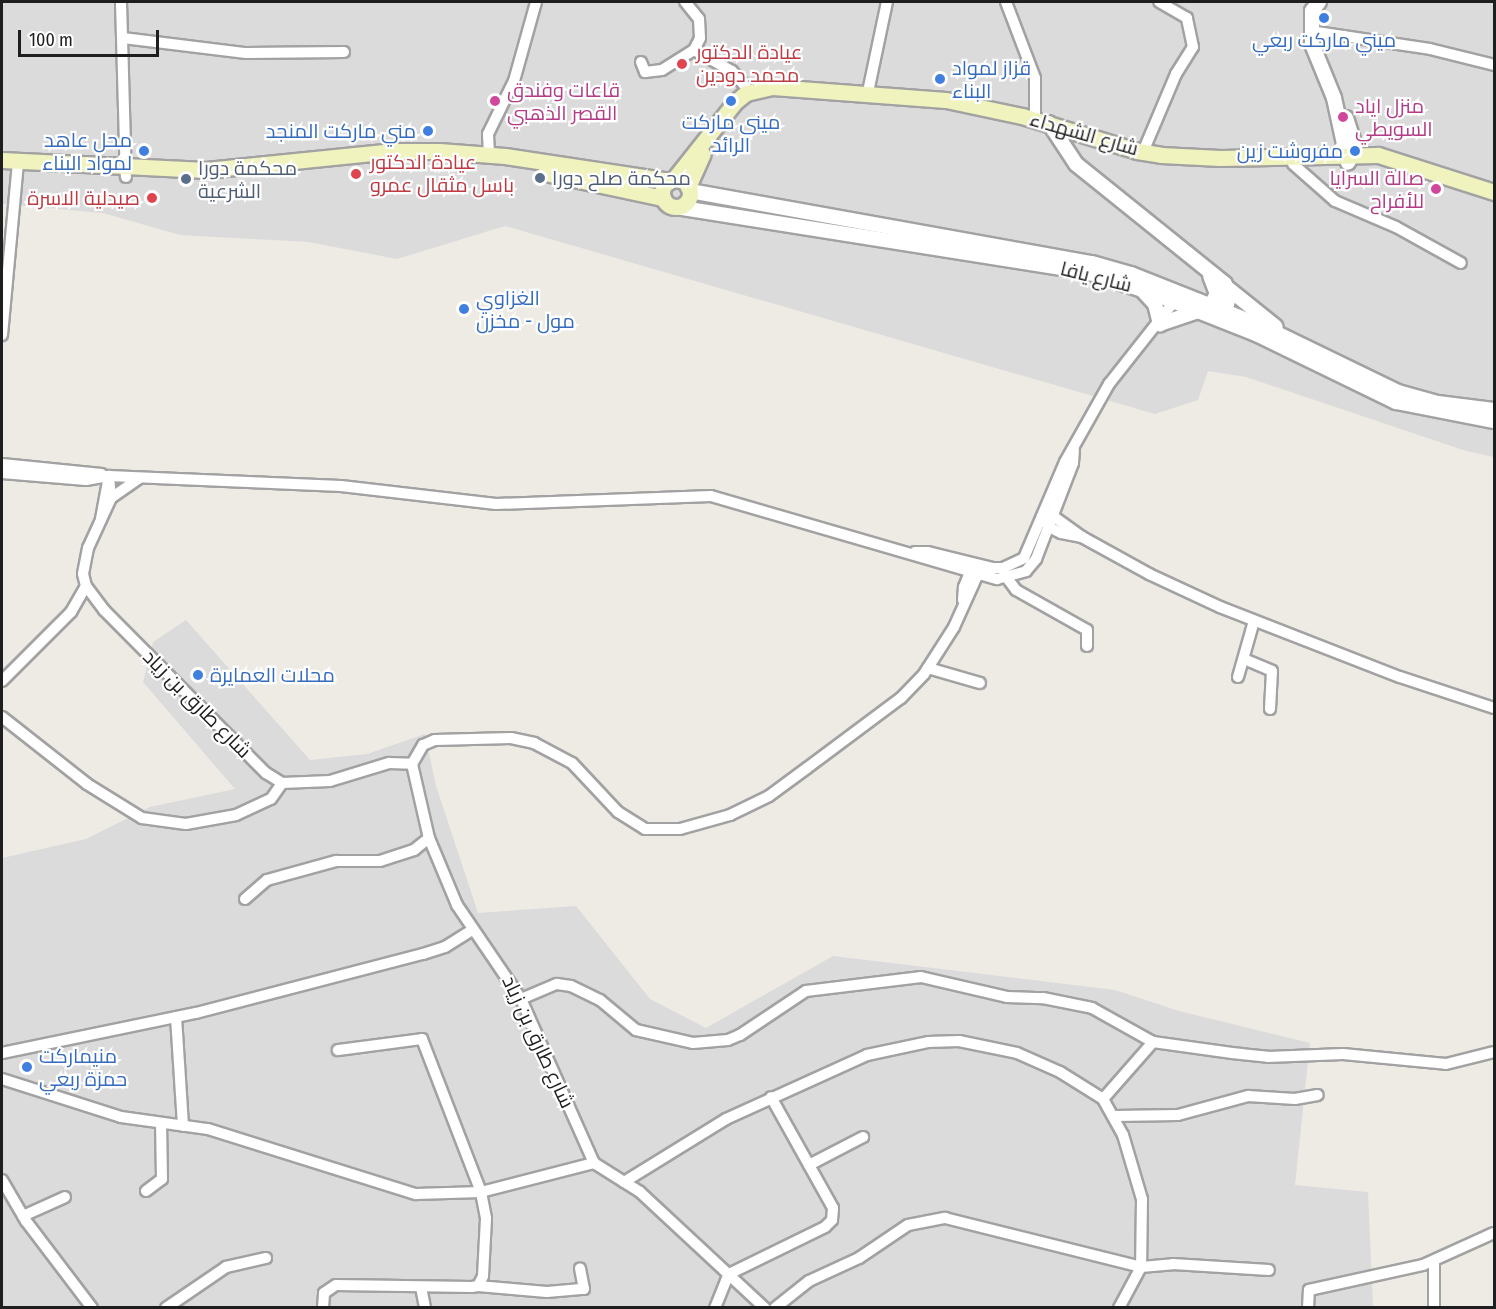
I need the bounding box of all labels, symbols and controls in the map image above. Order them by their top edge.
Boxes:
marker: ميني ماركت ربعي [1317,11,1331,25]
scale bar [21,18,162,56]
place label: ميني ماركت ربعي [1252,28,1396,52]
text: 100 m [29,29,73,51]
place label: عيادة الدكتور محمد دودين [696,40,802,87]
marker: عيادة الدكتور محمد دودين [673,55,691,73]
place label: قزاز لمواد البناء [952,56,1031,103]
marker: قزاز لمواد البناء [933,72,947,86]
place label: قاعات وفندق القصر الذهبي [507,78,620,125]
marker: قاعات وفندق القصر الذهبي [488,94,502,108]
marker: ميني ماركت الرائد [724,94,738,108]
place label: منزل اياد السويطي [1355,94,1433,141]
street label: شارع الشهداء [1027,107,1141,161]
place label: ميني ماركت الرائد [682,110,780,157]
marker: منزل اياد السويطي [1336,110,1350,124]
place label: مني ماركت المنجد [266,119,416,143]
marker: مني ماركت المنجد [421,124,435,138]
place label: محل عاهد لمواد البناء [42,128,132,175]
place label: مفروشت زين [1237,139,1343,163]
marker: محل عاهد لمواد البناء [137,144,151,158]
marker: مفروشت زين [1348,144,1362,158]
place label: عيادة الدكتور باسل مثقال عمرو [370,150,514,197]
place label: محكمة دورا الشرعية [198,156,297,203]
marker: عيادة الدكتور باسل مثقال عمرو [347,165,365,183]
place label: محكمة صلح دورا [552,166,691,190]
place label: صالة السرايا للأفراح [1330,166,1424,213]
marker: محكمة صلح دورا [533,171,547,185]
marker: محكمة دورا الشرعية [179,172,193,186]
marker: صالة السرايا للأفراح [1429,182,1443,196]
place label: صيدلية الاسرة [27,186,140,210]
marker: صيدلية الاسرة [145,191,159,205]
street label: شارع يافا [1058,257,1134,297]
place label: الغزاوي مول - مخزن [476,286,575,333]
marker: الغزاوي مول - مخزن [457,302,471,316]
street label: شارع طارق بن زياد [138,645,256,763]
place label: محلات العمايرة [210,663,335,687]
marker: محلات العمايرة [191,668,205,682]
street label: شارع طارق بن زياد [497,972,579,1112]
place label: منيماركت حمزة ربعي [39,1044,127,1091]
marker: منيماركت حمزة ربعي [20,1060,34,1074]

